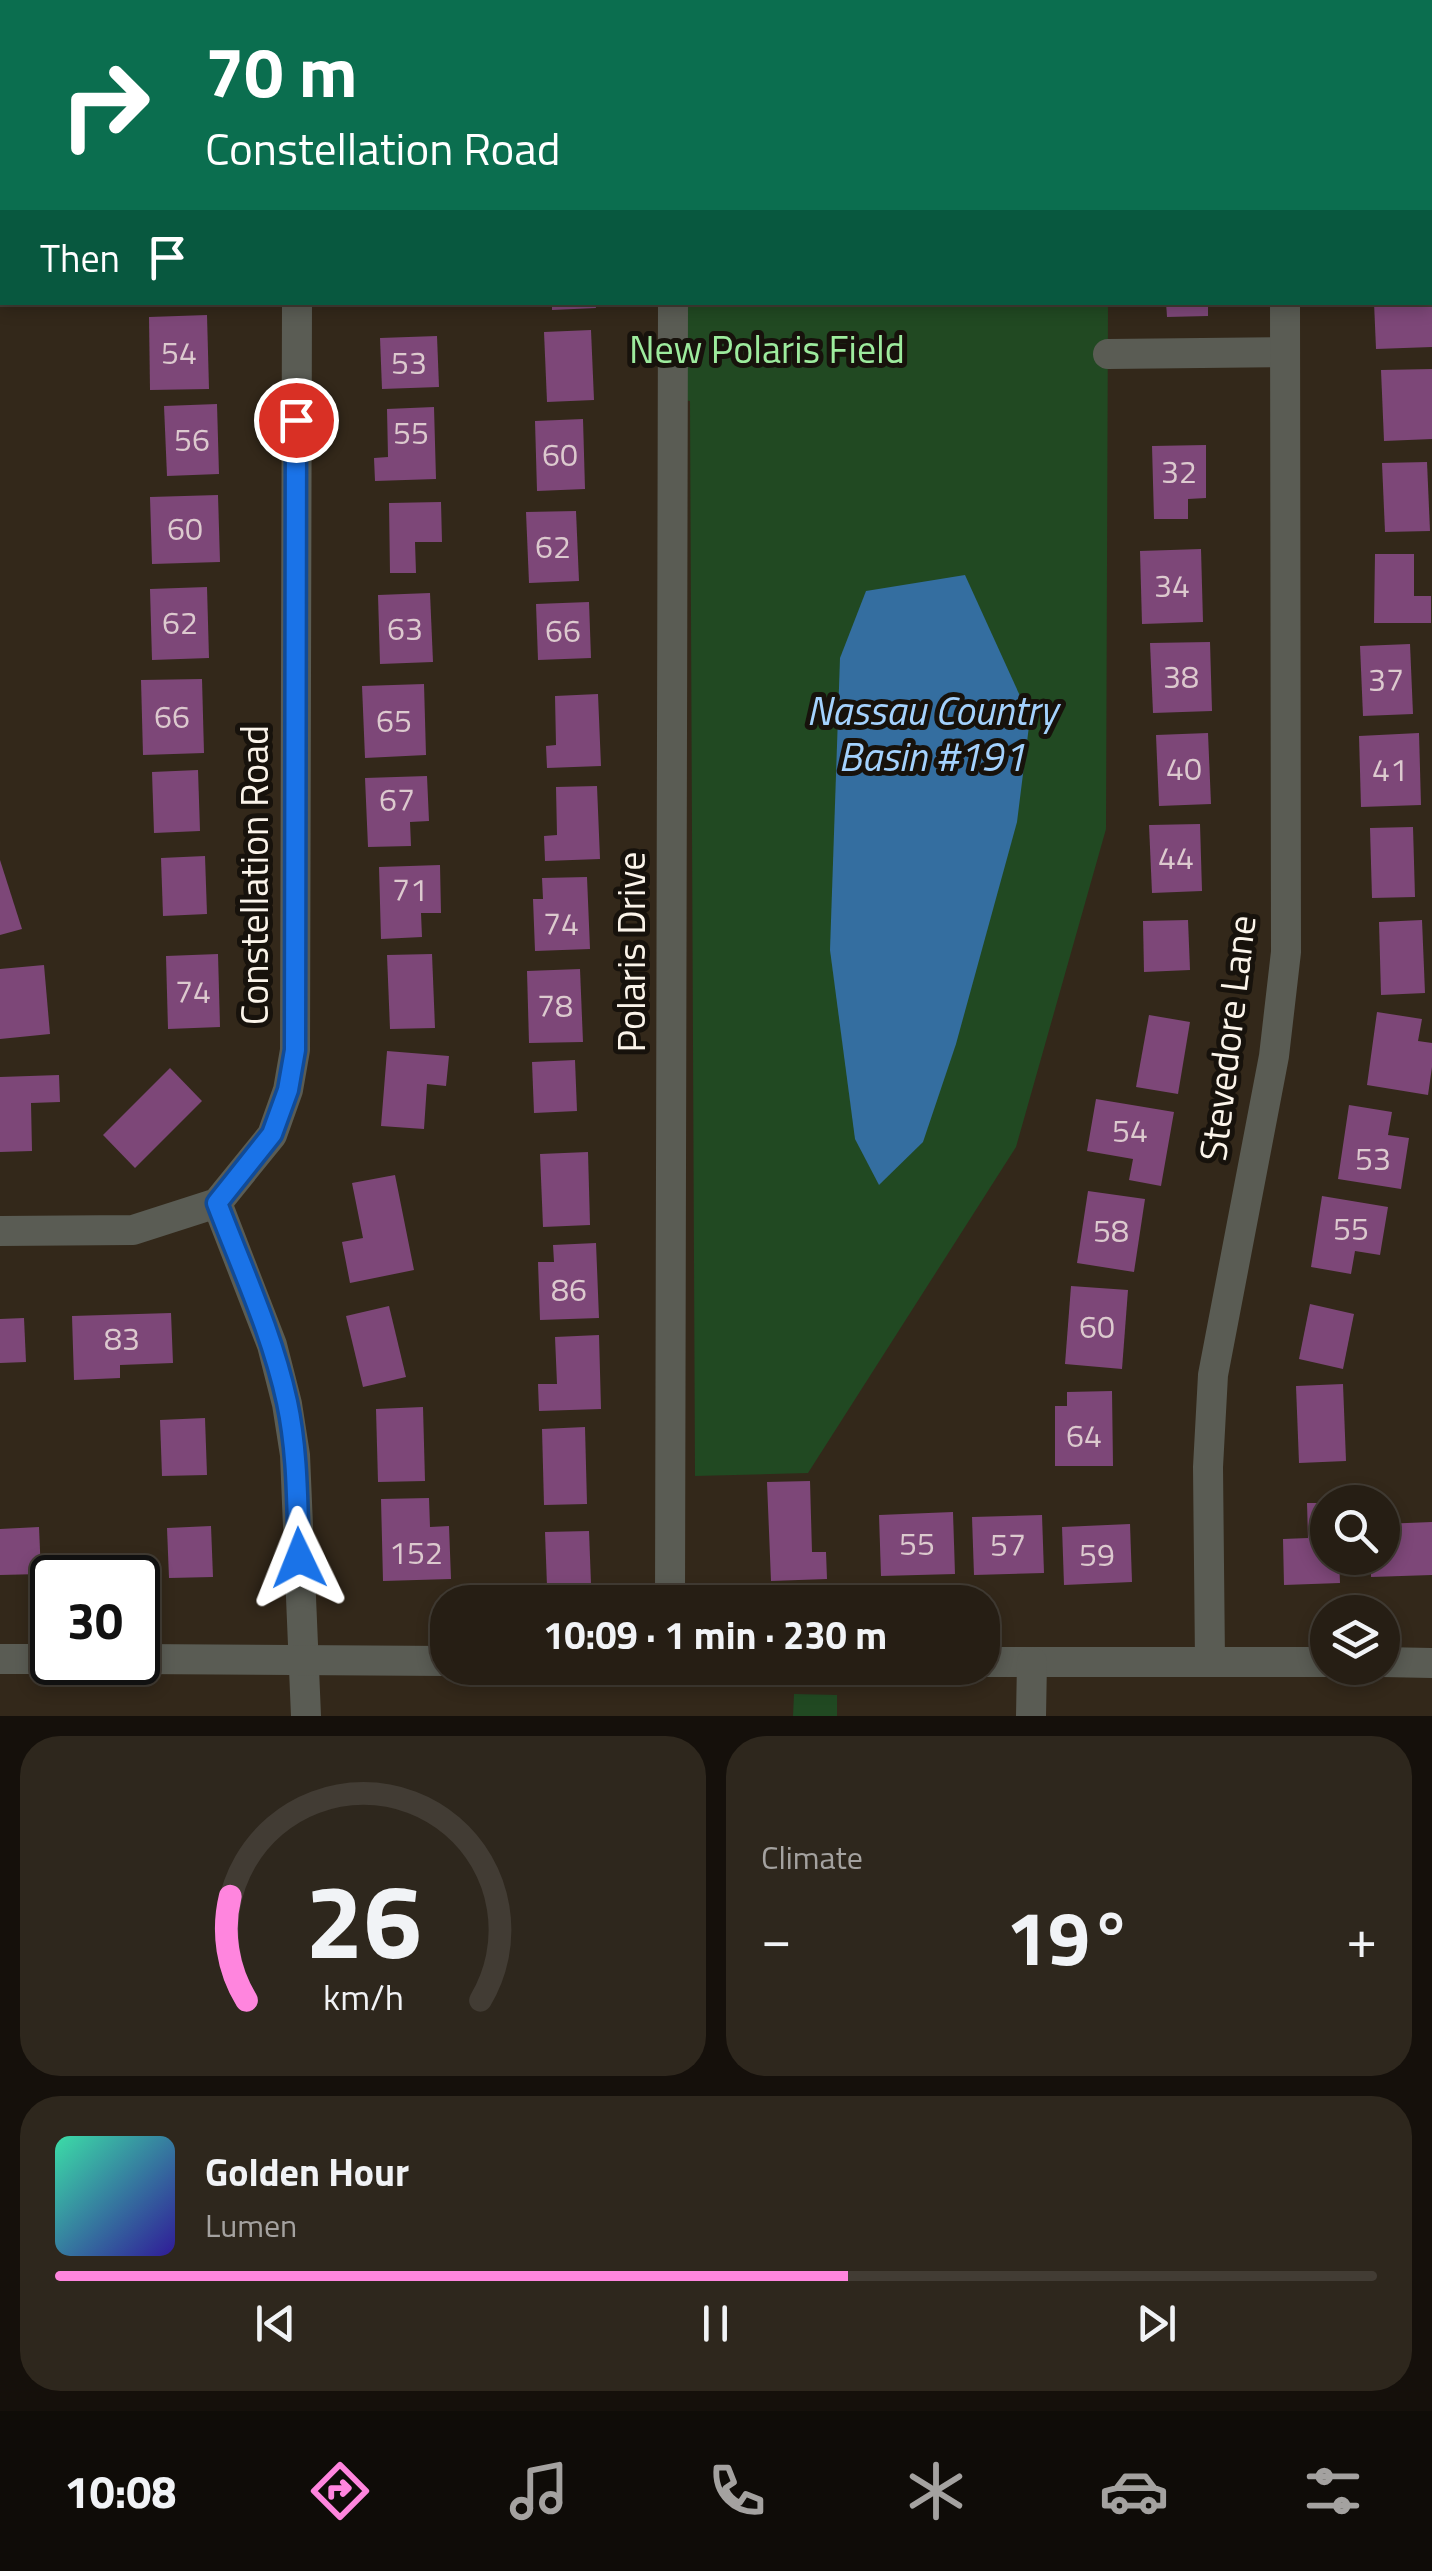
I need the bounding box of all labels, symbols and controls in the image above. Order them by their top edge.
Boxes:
text: 70 m [205,18,358,124]
icon: right [40,40,170,170]
text: Constellation Road [205,114,561,182]
text: Then [40,229,120,287]
icon: arrive [140,230,195,285]
park label: New Polaris Field [629,320,905,378]
house number: 54 [161,328,197,376]
house number: 53 [391,338,427,386]
pin [254,378,339,463]
icon: arrive [269,393,324,448]
house number: 55 [393,408,429,456]
house number: 56 [174,415,210,463]
house number: 60 [542,430,578,478]
house number: 32 [1161,447,1197,495]
house number: 60 [167,504,203,552]
house number: 62 [535,522,571,570]
house number: 34 [1154,561,1190,609]
house number: 62 [162,598,198,646]
house number: 63 [387,604,423,652]
house number: 66 [545,606,581,654]
house number: 38 [1163,652,1199,700]
house number: 37 [1368,655,1404,703]
water label: Nassau Country Basin #191 [807,680,1061,787]
house number: 66 [154,692,190,740]
house number: 65 [376,696,412,744]
street label: Constellation Road [225,725,283,1025]
house number: 40 [1166,744,1202,792]
house number: 41 [1372,745,1408,793]
house number: 67 [379,775,415,823]
house number: 44 [1158,833,1194,881]
street label: Polaris Drive [602,852,660,1052]
house number: 71 [392,865,428,913]
house number: 74 [543,899,579,947]
street label: Stevedore Lane [1183,912,1271,1164]
house number: 74 [175,967,211,1015]
house number: 78 [537,981,573,1029]
house number: 54 [1112,1106,1148,1154]
house number: 53 [1355,1134,1391,1182]
house number: 55 [1333,1204,1369,1252]
house number: 58 [1093,1206,1129,1254]
house number: 86 [551,1265,587,1313]
house number: 60 [1079,1302,1115,1350]
house number: 83 [104,1314,140,1362]
house number: 64 [1066,1411,1102,1459]
map controls [1310,1485,1400,1685]
button: search [1310,1485,1400,1575]
position arrow [247,1506,351,1610]
house number: 55 [899,1519,935,1567]
house number: 57 [990,1520,1026,1568]
house number: 152 [389,1528,443,1576]
house number: 59 [1079,1530,1115,1578]
speed limit sign: 30 [30,1555,160,1685]
button: layers [1310,1595,1400,1685]
text: 10:09 · 1 min · 230 m [543,1606,887,1664]
text: Climate [761,1833,863,1881]
text: 26 [305,1840,421,1998]
text: 19° [1006,1880,1132,1994]
text: − [761,1896,792,1979]
text: + [1346,1896,1377,1979]
text: km/h [323,1969,403,2024]
text: Golden Hour [205,2143,409,2201]
text: Lumen [205,2201,297,2249]
icon: previous [248,2296,303,2351]
icon: pause [688,2296,743,2351]
icon: next [1129,2296,1184,2351]
icon: directions [305,2456,375,2526]
icon: music [504,2456,574,2526]
icon: phone [702,2456,772,2526]
icon: climate [901,2456,971,2526]
icon: car [1099,2456,1169,2526]
icon: filters [1298,2456,1368,2526]
text: 10:08 [64,2457,177,2525]

